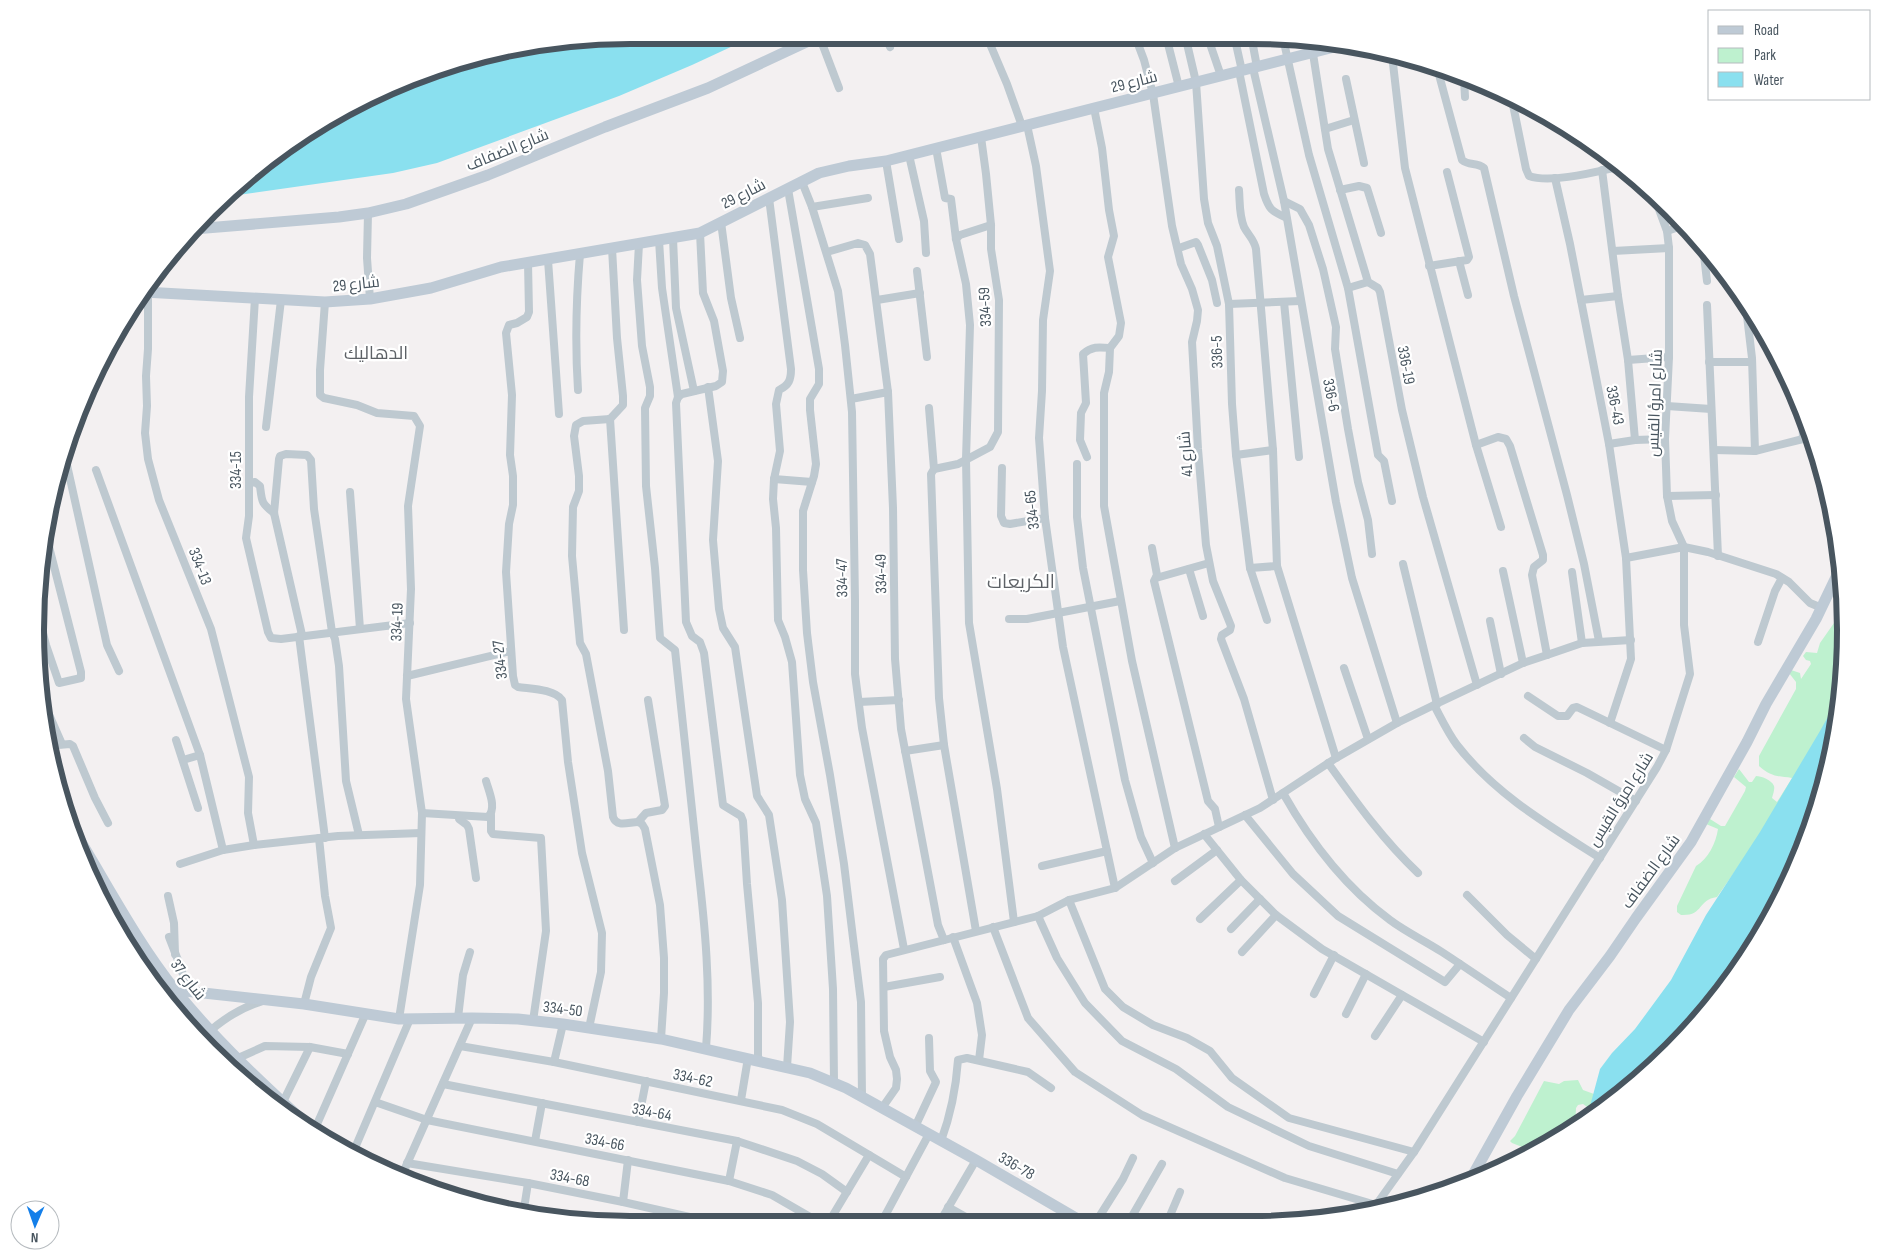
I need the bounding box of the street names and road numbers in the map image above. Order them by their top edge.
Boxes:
street label: شارع 29 [1109,68,1160,98]
street label: شارع الضفاف [463,125,552,176]
street label: شارع 29 [718,175,769,214]
street label: شارع 29 [332,273,381,297]
street label: 334-59 [975,287,996,327]
street label: 336-5 [1207,335,1228,369]
street label: 336-19 [1392,344,1419,386]
street label: شارع امرؤ القيس [1644,349,1668,457]
street label: 336-6 [1318,377,1343,413]
street label: 336-43 [1601,384,1628,427]
street label: شارع 41 [1175,430,1199,477]
street label: 334-15 [227,451,246,489]
street label: 334-65 [1021,489,1044,530]
street label: 334-13 [184,545,215,588]
street label: 334-49 [872,554,891,594]
street label: 334-47 [833,558,852,598]
street label: 334-19 [387,602,408,642]
street label: 334-27 [489,639,512,680]
street label: شارع امرؤ القيس [1585,749,1659,851]
street label: شارع الضفاف [1618,831,1685,913]
street label: شارع 37 [165,956,210,1005]
street label: 334-50 [542,998,584,1021]
street label: 334-62 [671,1065,714,1092]
street label: 334-64 [630,1099,673,1126]
street label: 334-66 [583,1129,626,1156]
street label: 336-78 [995,1148,1038,1184]
street label: 334-68 [548,1165,591,1192]

